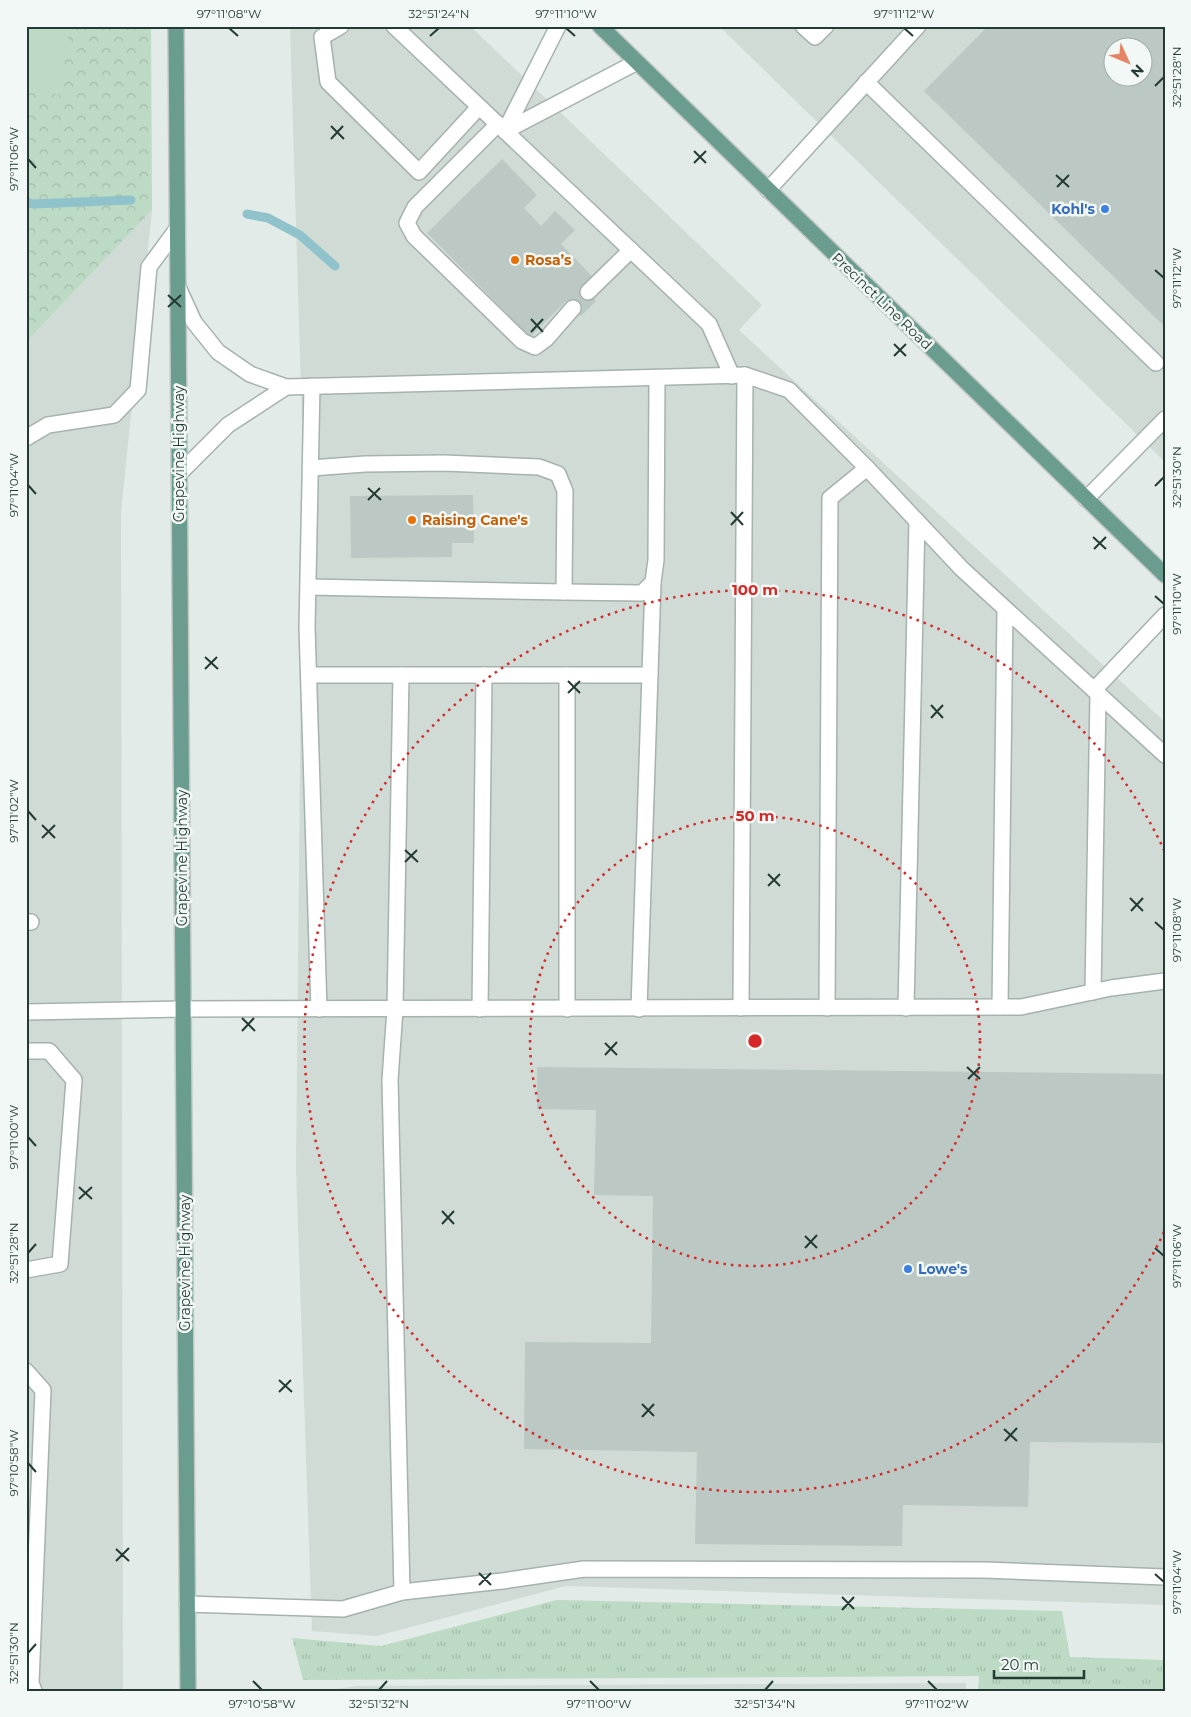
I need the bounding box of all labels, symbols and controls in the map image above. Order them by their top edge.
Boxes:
text: 97°11'08"W [197,6,261,21]
text: 32°51'24"N [409,6,469,21]
text: 97°11'10"W [535,6,597,21]
text: 97°11'12"W [874,6,934,21]
north arrow [1104,38,1154,88]
text: 32°51'28"N [1169,46,1184,108]
text: N [1127,61,1148,81]
text: 97°11'06"W [6,127,21,191]
place label: Kohl's [1051,200,1096,218]
marker: Kohl's [1099,203,1111,215]
text: 97°11'12"W [1169,248,1184,308]
street label: Precinct Line Road [828,249,936,353]
place label: Rosa’s [525,251,572,269]
marker: Rosa’s [509,254,521,266]
street label: Grapevine Highway [170,385,188,522]
text: 32°51'30"N [1169,446,1184,508]
text: 97°11'04"W [6,453,21,517]
place label: Raising Cane's [422,511,528,529]
marker: Raising Cane's [406,514,418,526]
text: 97°11'10"W [1169,573,1184,635]
text: 100 m [732,580,778,599]
text: 97°11'02"W [6,779,21,843]
street label: Grapevine Highway [173,789,191,926]
text: 50 m [735,806,775,825]
text: 97°11'08"W [1169,898,1184,962]
centre of rings [746,1032,764,1050]
text: 97°11'00"W [6,1105,21,1169]
street label: Grapevine Highway [176,1194,194,1331]
text: 32°51'28"N [6,1222,21,1284]
text: 97°11'06"W [1169,1224,1184,1288]
place label: Lowe's [918,1260,968,1278]
marker: Lowe's [902,1263,914,1275]
text: 97°10'58"W [6,1429,21,1497]
text: 97°11'04"W [1169,1550,1184,1614]
text: 32°51'30"N [6,1622,21,1684]
scale bar [994,1647,1084,1679]
text: 20 m [1001,1655,1039,1674]
text: 97°10'58"W [228,1696,296,1711]
text: 32°51'32"N [349,1696,409,1711]
text: 97°11'00"W [567,1696,631,1711]
text: 32°51'34"N [735,1696,795,1711]
text: 97°11'02"W [905,1696,969,1711]

